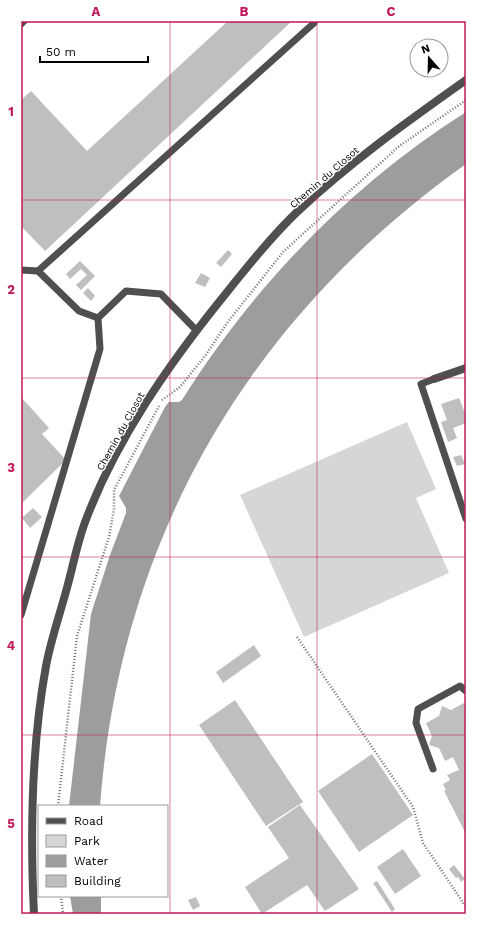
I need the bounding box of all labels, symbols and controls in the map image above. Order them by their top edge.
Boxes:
text: A [92,4,101,19]
text: B [240,4,249,19]
text: C [387,4,396,19]
scale bar [40,38,148,64]
north arrow [409,38,449,78]
text: N [420,42,432,57]
text: 50 m [46,45,76,59]
text: 1 [8,104,14,119]
street label: Chemin du Closot [288,144,362,210]
text: 2 [7,282,15,297]
street label: Chemin du Closot [94,389,147,472]
text: 3 [7,460,15,475]
text: 4 [7,638,16,653]
legend [38,805,168,897]
text: Road [74,814,103,828]
text: 5 [7,816,15,831]
text: Park [74,834,100,848]
text: Water [74,854,109,868]
text: Building [74,874,121,888]

